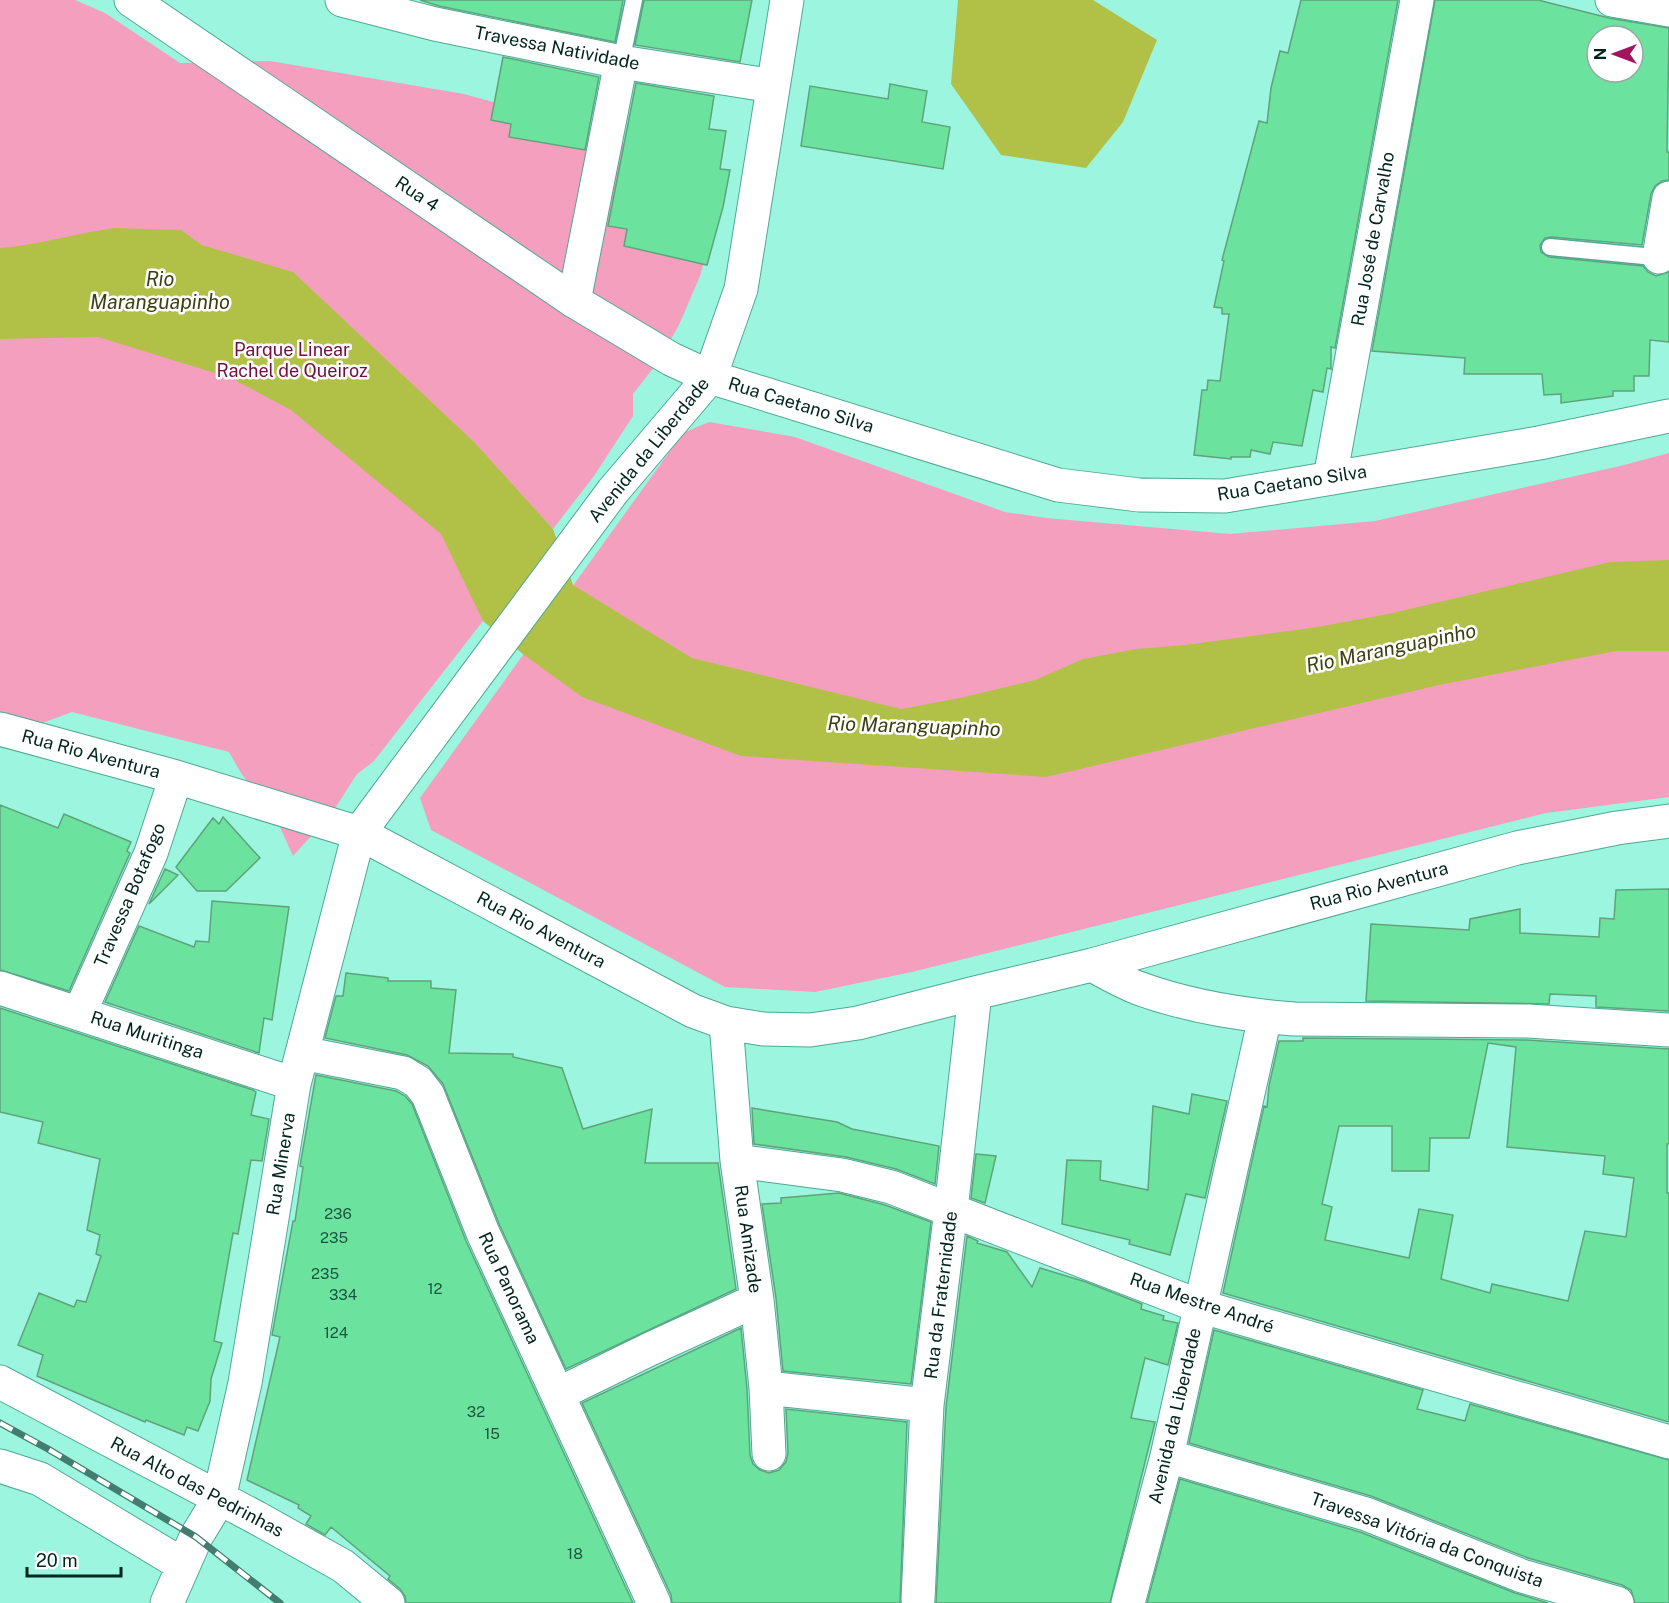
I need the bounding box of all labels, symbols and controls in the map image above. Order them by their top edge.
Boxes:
street label: Travessa Natividade [473,21,641,74]
north arrow [1585,24,1645,84]
text: N [1591,48,1610,60]
street label: Rua José de Carvalho [1347,150,1398,328]
street label: Rua 4 [391,171,443,216]
water label: Rio Maranguapinho [90,267,230,314]
park label: Parque Linear Rachel de Queiroz [216,339,368,381]
street label: Rua Caetano Silva [726,372,876,437]
street label: Avenida da Liberdade [584,373,713,526]
street label: Rua Caetano Silva [1216,460,1368,505]
water label: Rio Maranguapinho [1304,618,1478,678]
water label: Rio Maranguapinho [827,711,1001,741]
street label: Rua Rio Aventura [19,725,163,782]
street label: Travessa Botafogo [90,819,169,970]
street label: Rua Rio Aventura [1307,857,1451,914]
street label: Rua Rio Aventura [473,887,609,972]
street label: Rua Muritinga [88,1006,206,1063]
street label: Rua Minerva [262,1111,299,1217]
street label: Rua Amizade [730,1183,766,1294]
house number: 236 [324,1205,352,1222]
street label: Rua da Fraternidade [920,1210,961,1380]
house number: 235 [320,1229,348,1246]
street label: Rua Panorama [474,1229,544,1347]
house number: 235 [311,1265,339,1282]
street label: Rua Mestre André [1127,1268,1277,1337]
house number: 12 [427,1280,443,1297]
house number: 334 [329,1286,357,1303]
house number: 124 [324,1324,348,1341]
street label: Avenida da Liberdade [1144,1326,1205,1506]
house number: 32 [467,1403,485,1420]
house number: 15 [484,1425,500,1442]
street label: Rua Alto das Pedrinhas [107,1432,287,1541]
street label: Travessa Vitória da Conquista [1308,1488,1546,1592]
scale bar [27,1540,122,1578]
house number: 18 [567,1545,583,1562]
text: 20 m [36,1550,78,1571]

